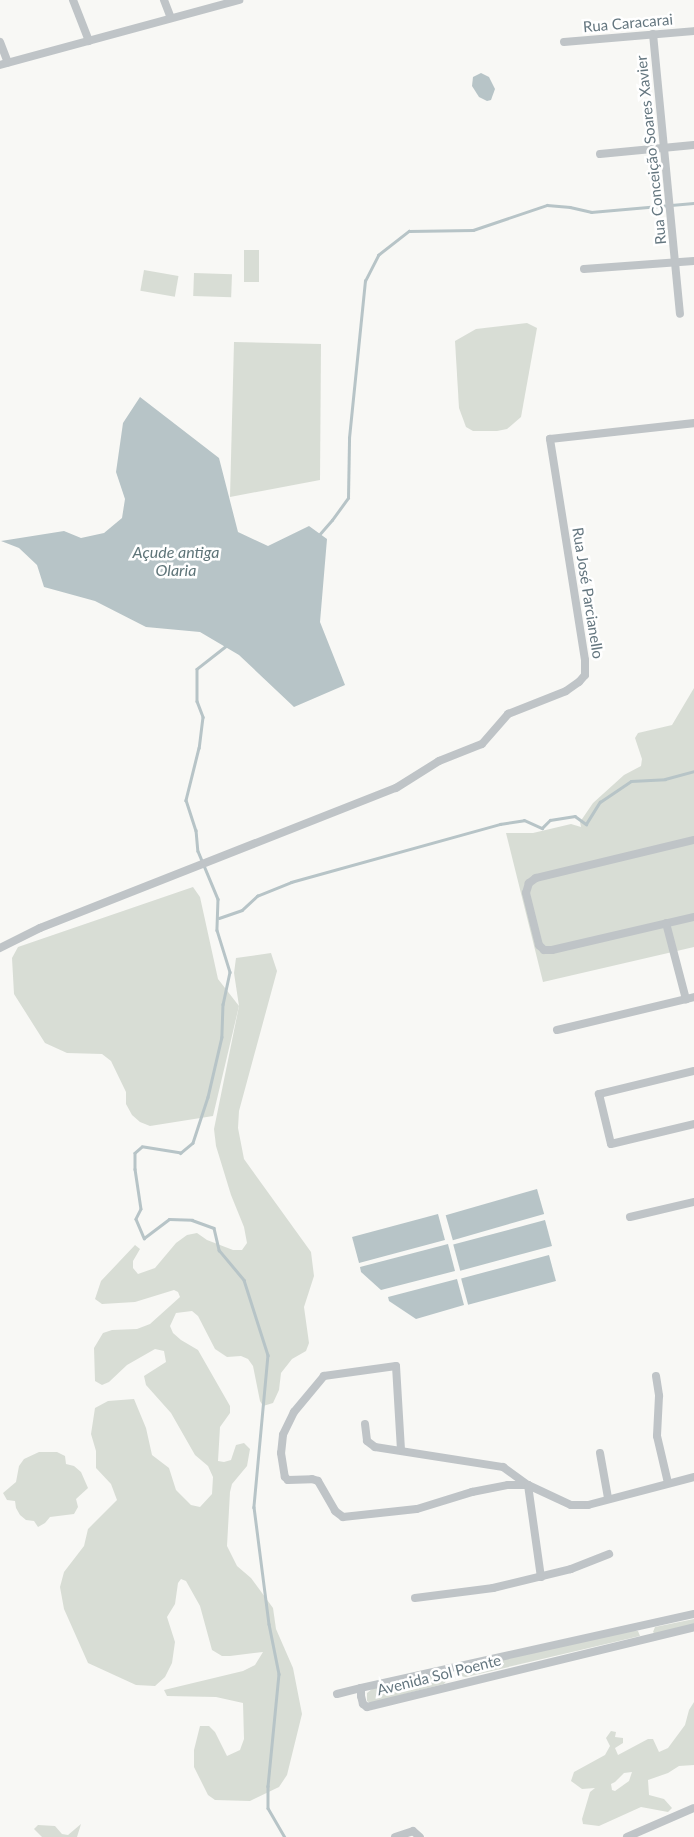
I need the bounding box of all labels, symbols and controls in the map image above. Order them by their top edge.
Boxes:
street label: Rua Caracarai [582,10,674,36]
street label: Rua Conceição Soares Xavier [632,55,670,245]
street label: Rua José Parcianello [569,526,607,660]
water label: Açude antiga Olaria [133,542,219,580]
street label: Avenida Sol Poente [375,1651,503,1699]

